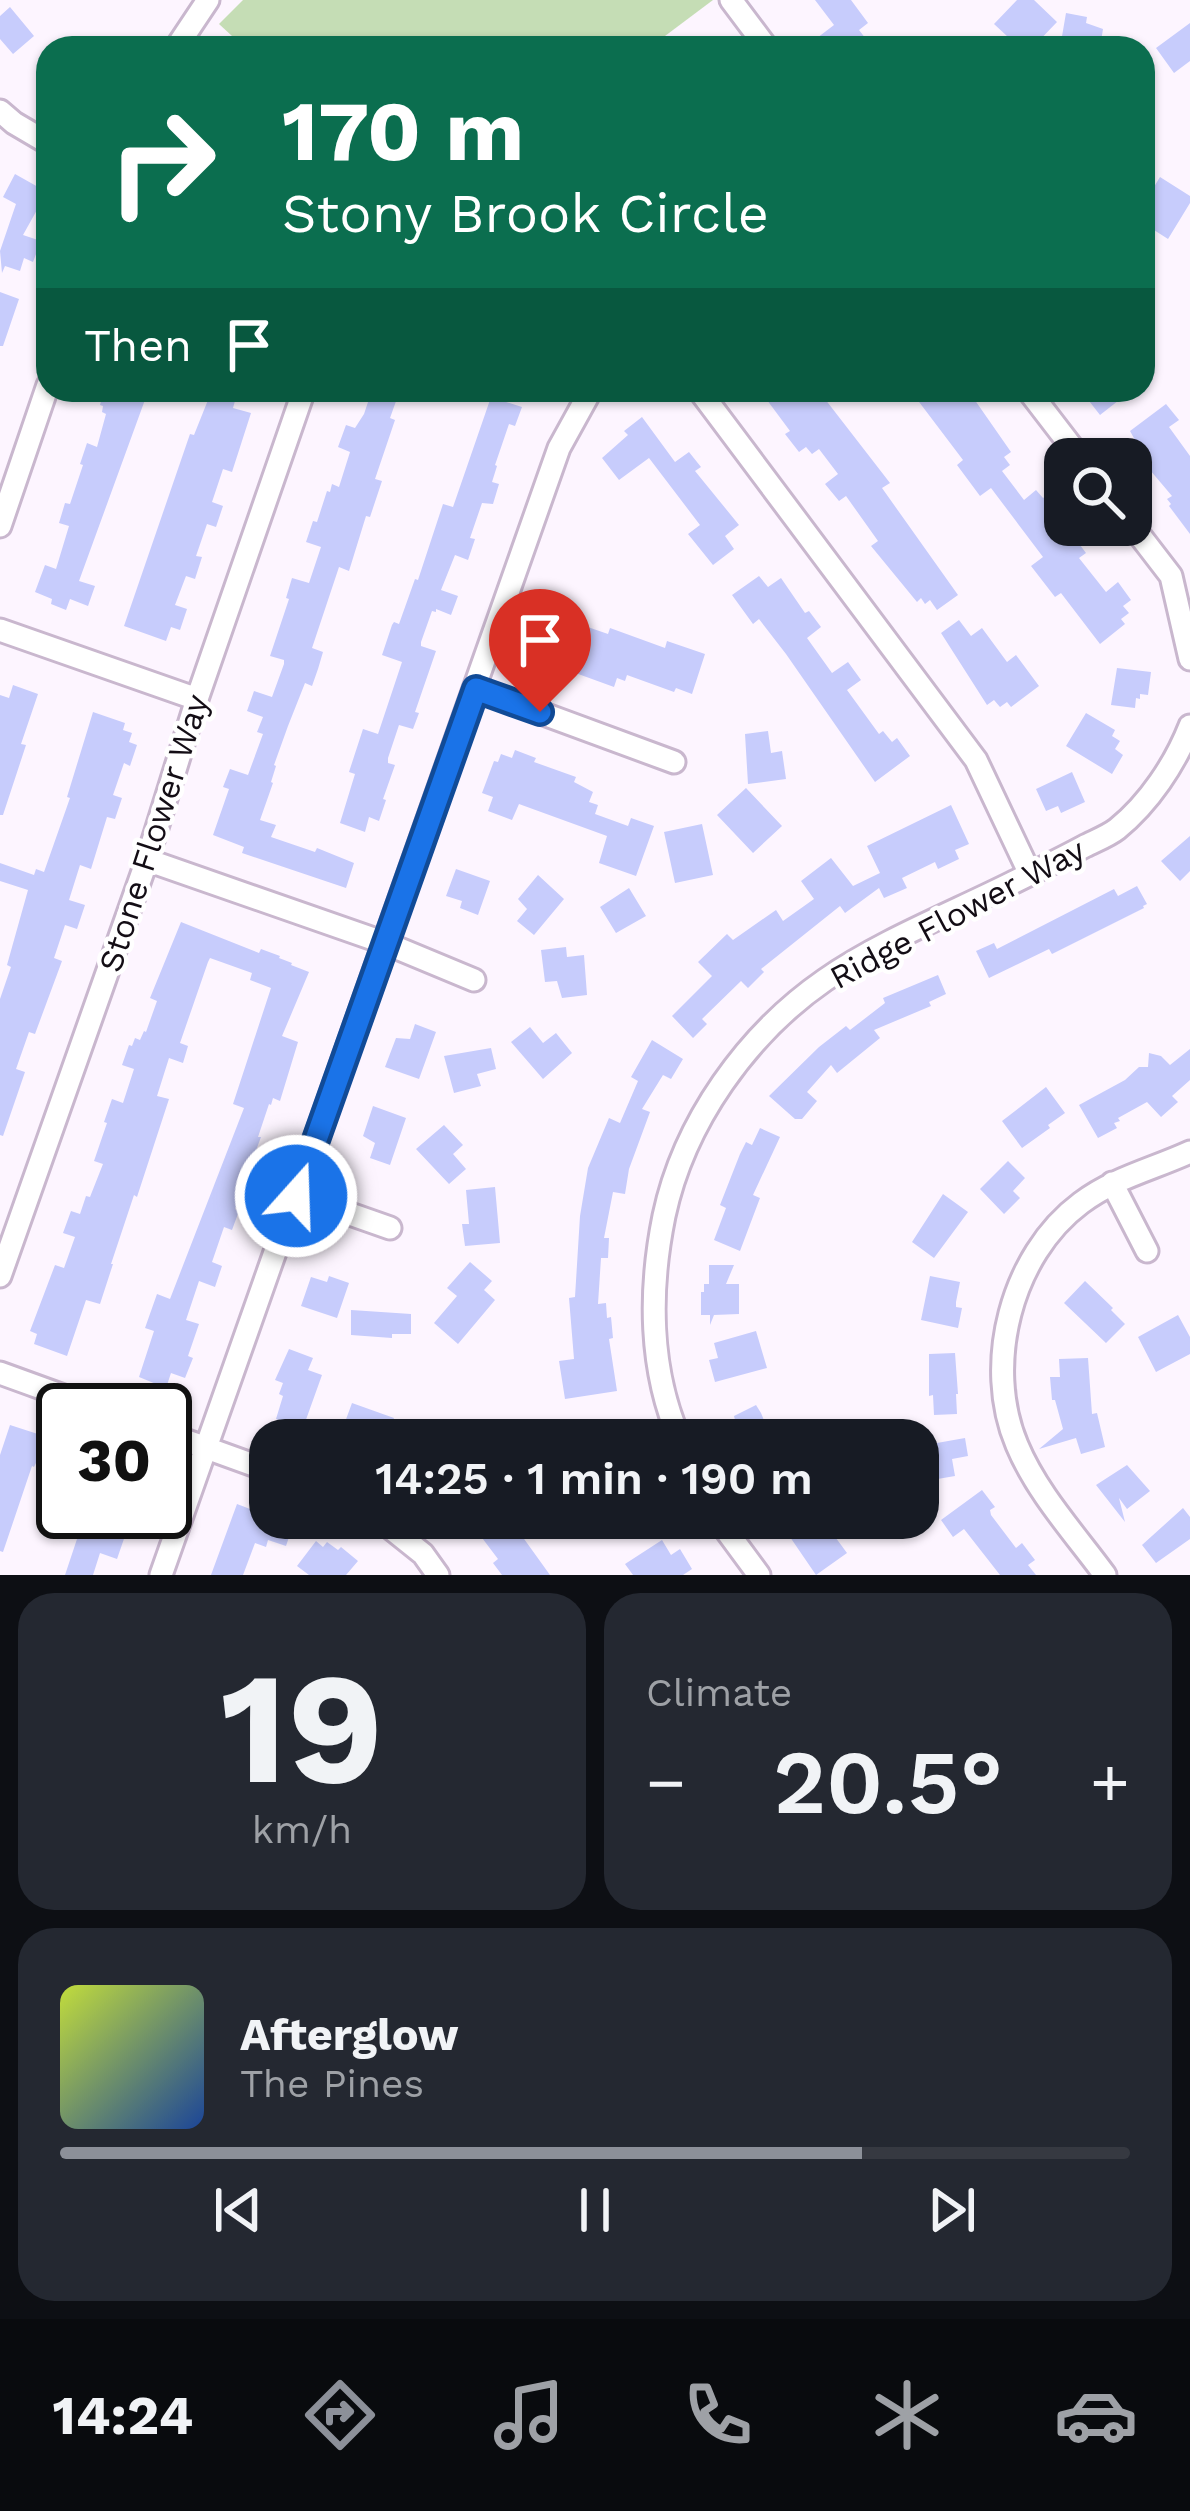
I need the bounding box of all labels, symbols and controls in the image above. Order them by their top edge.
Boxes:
text: 170 m [282,82,524,180]
icon: right [84,84,240,240]
text: Stony Brook Circle [282,182,769,245]
icon: arrive [216,312,282,378]
text: Then [84,319,192,372]
map controls [1044,438,1152,546]
button: search [1044,438,1152,546]
pin [489,589,591,712]
icon: arrive [507,607,573,673]
street label: Stone Flower Way [90,690,217,977]
street label: Ridge Flower Way [823,830,1091,997]
position arrow [233,1133,359,1259]
speed limit sign: 30 [36,1383,192,1539]
text: 14:25 · 1 min · 190 m [375,1452,813,1505]
text: 19 [220,1637,384,1820]
text: Climate [646,1670,792,1715]
text: 20.5° [773,1729,1003,1835]
text: − [646,1744,686,1821]
text: + [1090,1744,1130,1821]
text: km/h [252,1807,352,1852]
text: Afterglow [240,2008,459,2061]
text: The Pines [240,2061,424,2106]
icon: previous [205,2177,271,2243]
icon: pause [562,2177,628,2243]
icon: next [919,2177,985,2243]
icon: directions [298,2373,382,2457]
icon: music [487,2373,571,2457]
icon: phone [676,2373,760,2457]
icon: climate [865,2373,949,2457]
icon: car [1054,2373,1138,2457]
text: 14:24 [52,2384,193,2447]

